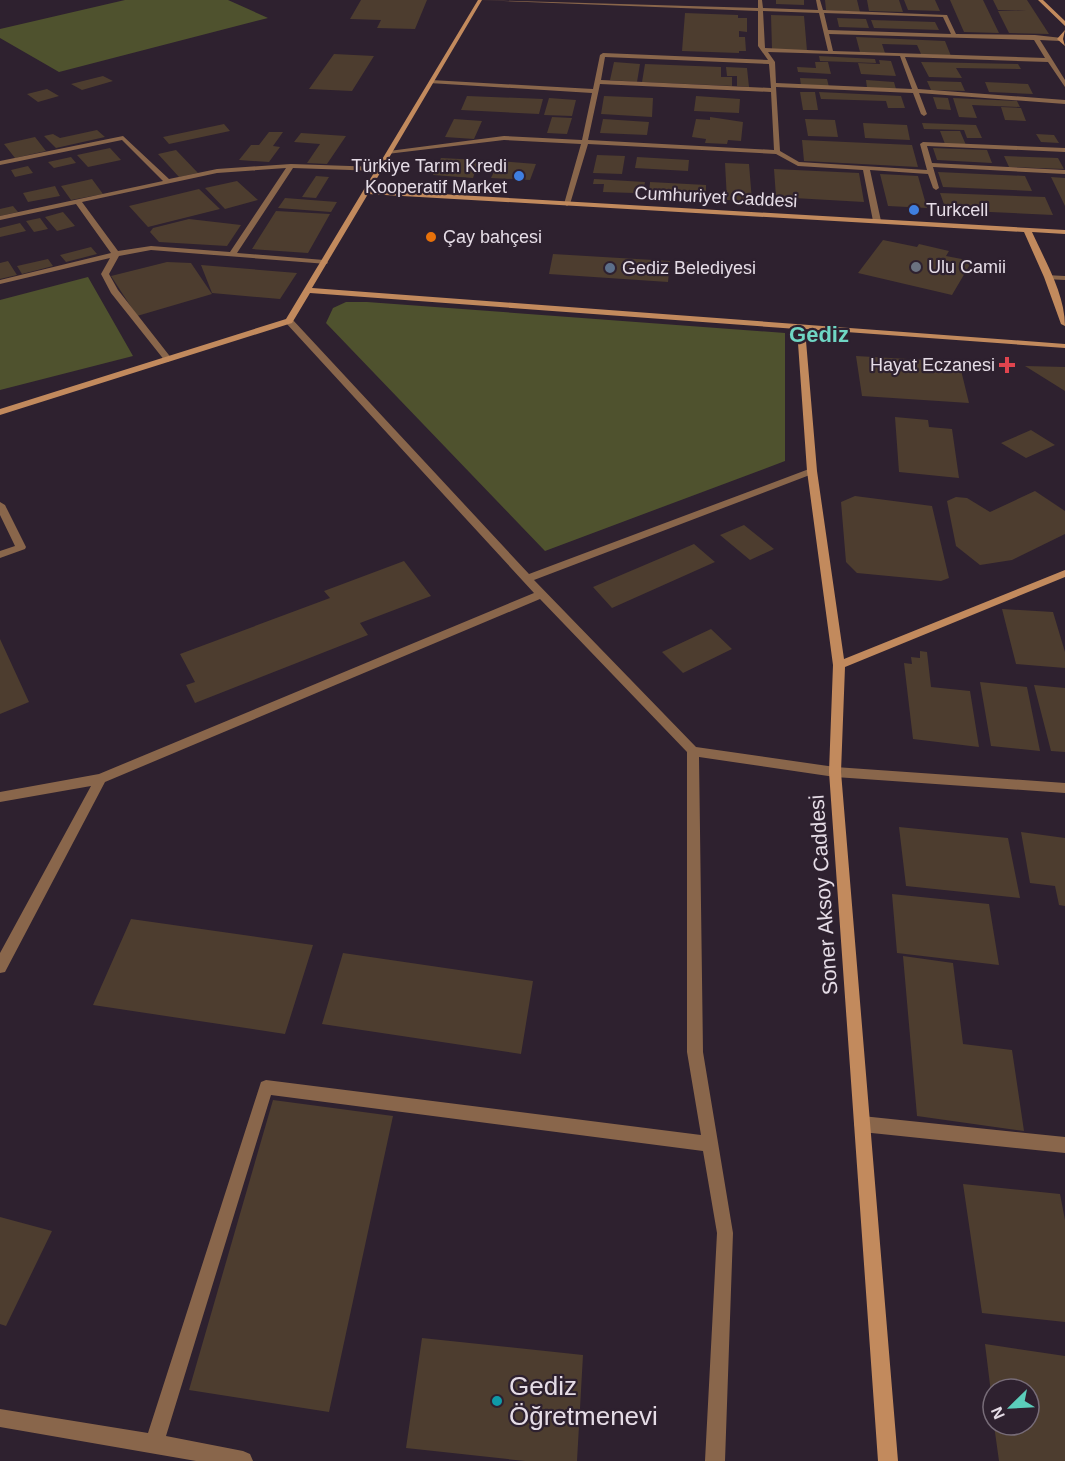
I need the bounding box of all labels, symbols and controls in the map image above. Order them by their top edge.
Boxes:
place label: Türkiye Tarım Kredi Kooperatif Market [351,156,507,197]
marker: Türkiye Tarım Kredi Kooperatif Market [512,169,526,183]
street label: Cumhuriyet Caddesi [634,183,798,211]
place label: Turkcell [926,200,988,220]
marker: Turkcell [907,203,921,217]
place label: Çay bahçesi [443,227,542,247]
marker: Çay bahçesi [424,230,438,244]
place label: Ulu Camii [928,257,1006,277]
place label: Gediz Belediyesi [622,258,756,278]
marker: Ulu Camii [909,260,923,274]
marker: Gediz Belediyesi [603,261,617,275]
district label: Gediz [789,322,849,347]
place label: Hayat Eczanesi [870,355,995,375]
marker: Hayat Eczanesi [1000,358,1014,372]
street label: Soner Aksoy Caddesi [805,794,841,996]
place label: Gediz Öğretmenevi [509,1371,658,1431]
north arrow [981,1377,1041,1437]
marker: Gediz Öğretmenevi [490,1394,504,1408]
text: N [988,1404,1008,1422]

